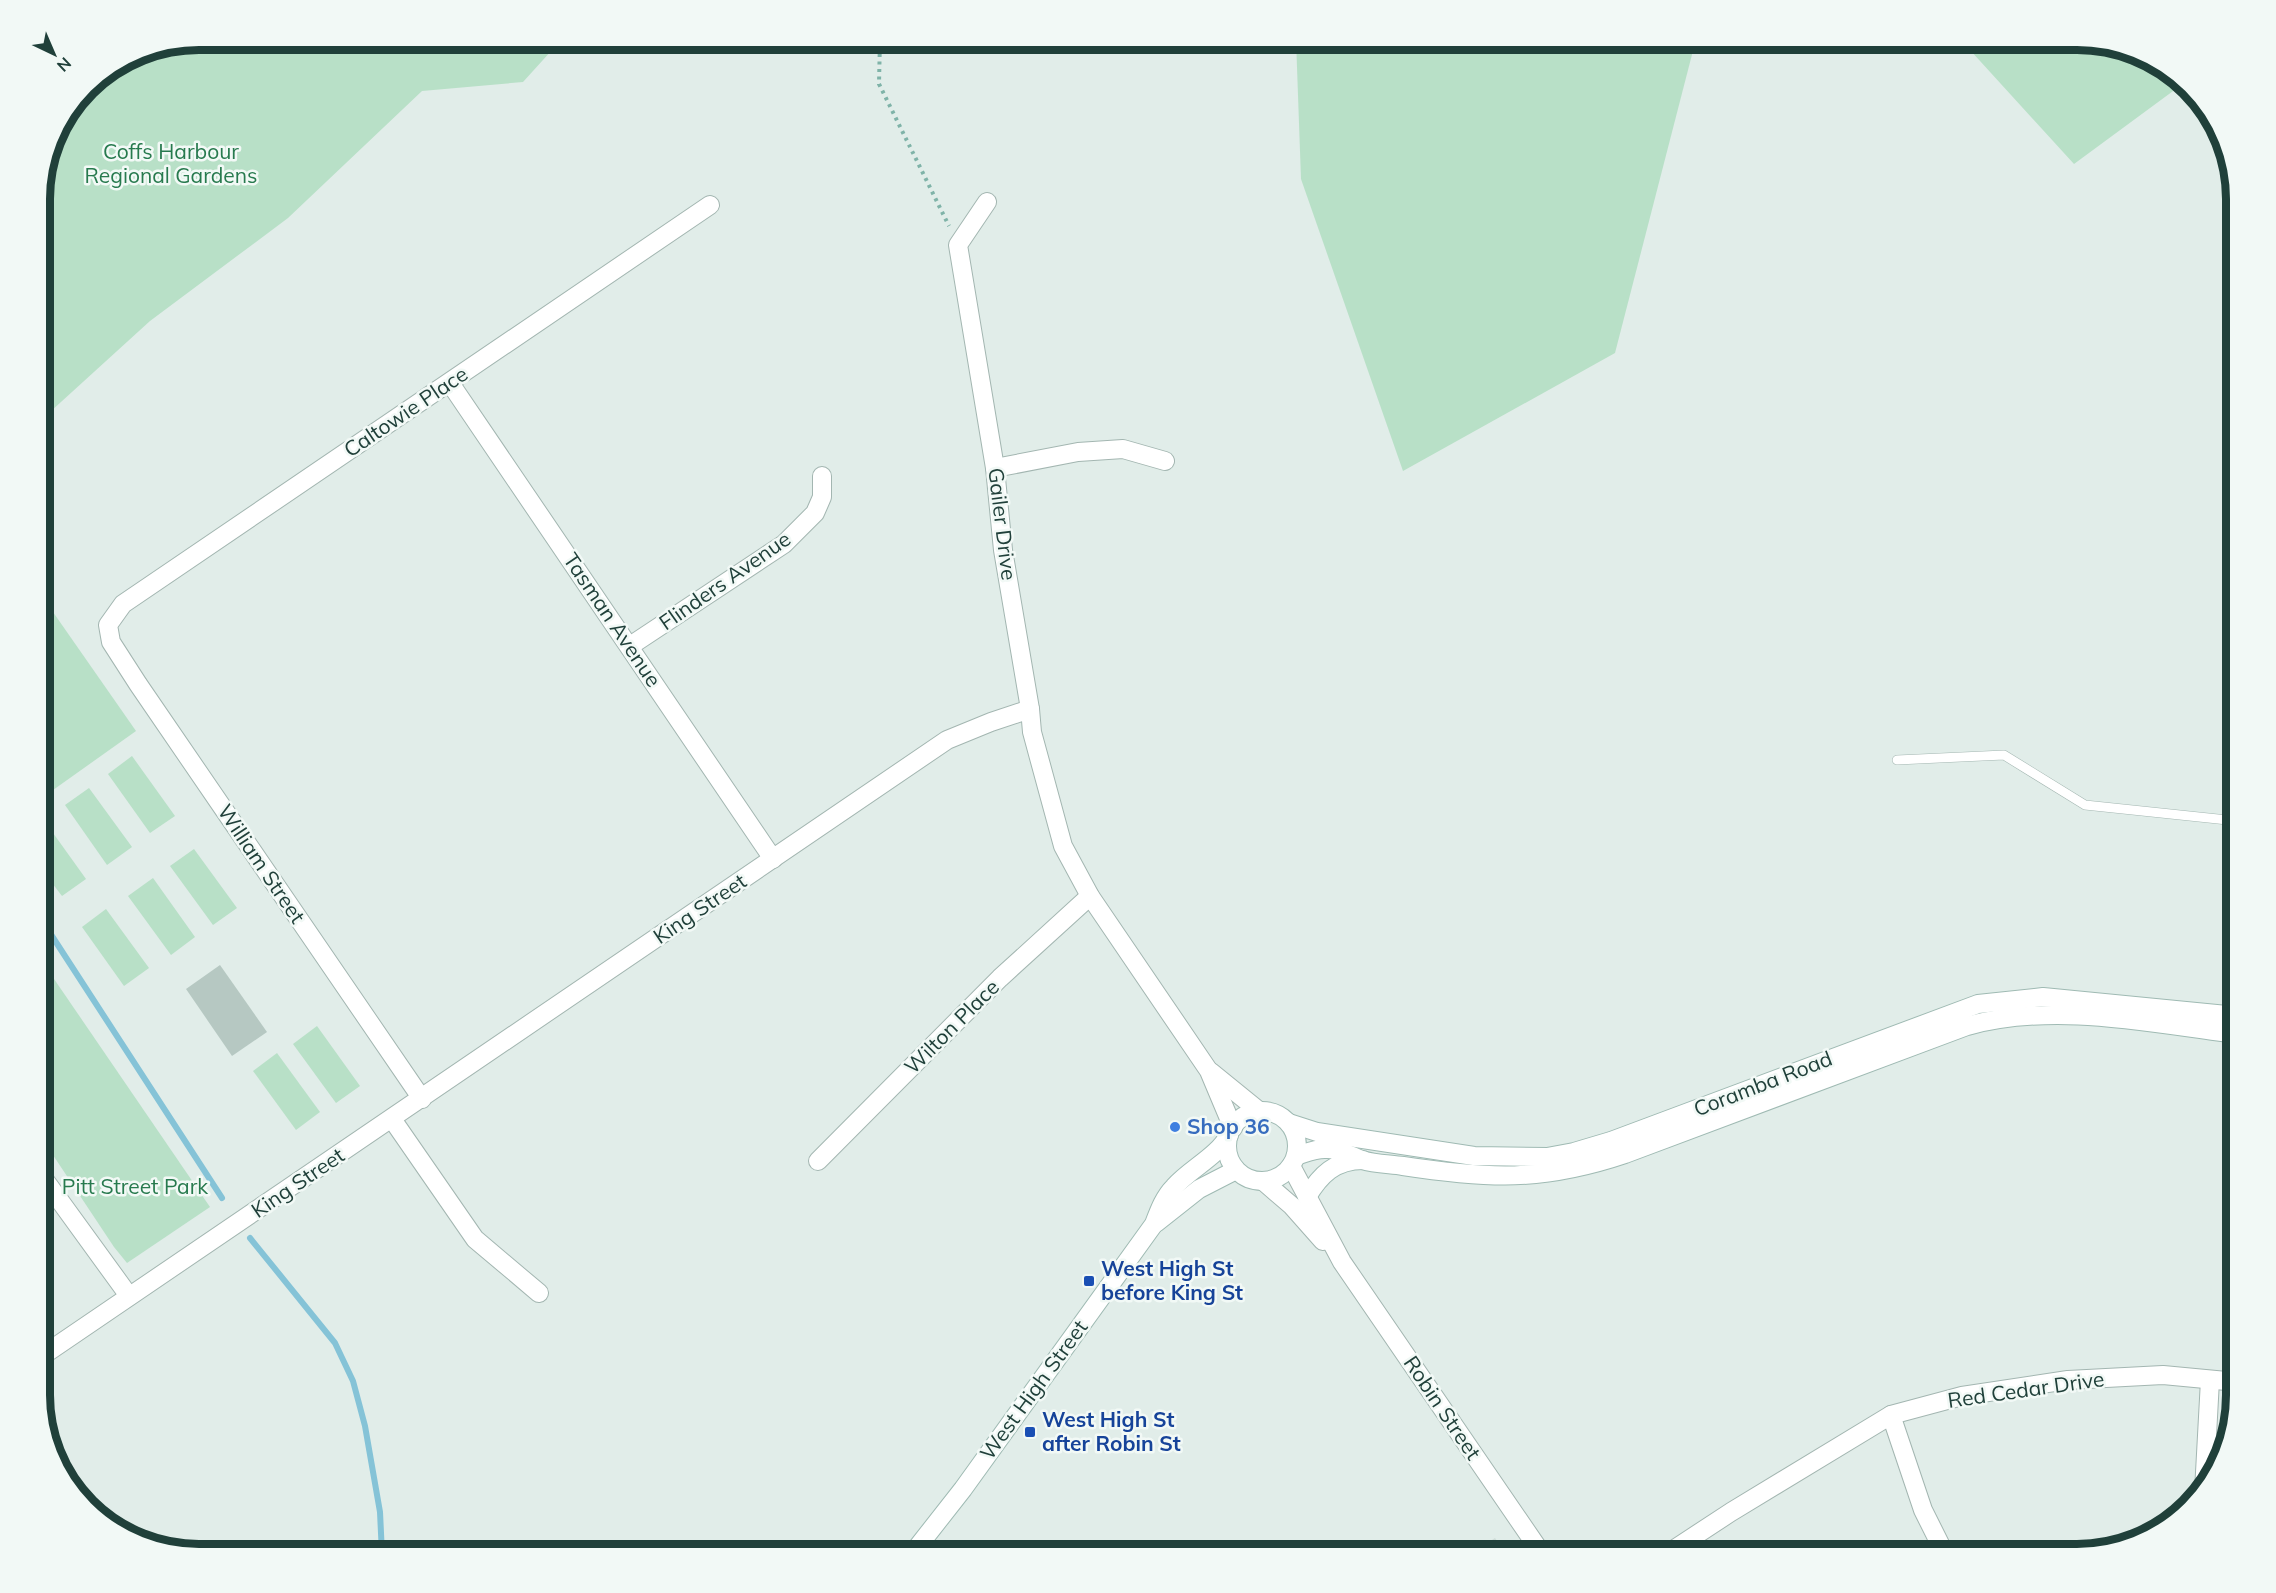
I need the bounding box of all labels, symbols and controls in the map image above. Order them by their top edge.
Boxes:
north arrow [24,24,84,84]
text: N [53,53,76,76]
park label: Coffs Harbour Regional Gardens [85,138,257,188]
street label: Caltowie Place [339,360,472,462]
street label: Gailer Drive [983,466,1023,582]
street label: Flinders Avenue [654,525,795,635]
street label: Tasman Avenue [558,547,667,691]
street label: William Street [212,799,311,928]
street label: King Street [648,868,751,949]
street label: Wilton Place [899,974,1004,1079]
street label: Coramba Road [1690,1045,1836,1121]
place label: Shop 36 [1187,1113,1270,1139]
marker: Shop 36 [1168,1120,1182,1134]
street label: King Street [246,1142,349,1223]
park label: Pitt Street Park [62,1173,208,1199]
place label: West High St before King St [1101,1255,1243,1305]
marker: West High St before King St [1082,1274,1096,1288]
street label: West High Street [974,1315,1093,1464]
street label: Robin Street [1399,1351,1487,1464]
street label: Red Cedar Drive [1946,1365,2106,1413]
place label: West High St after Robin St [1042,1406,1181,1456]
marker: West High St after Robin St [1023,1425,1037,1439]

